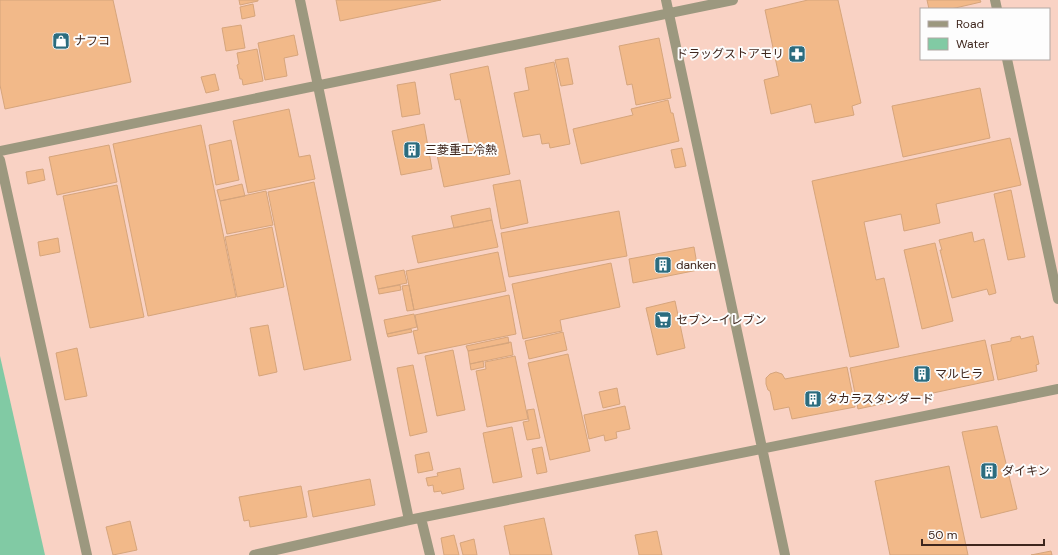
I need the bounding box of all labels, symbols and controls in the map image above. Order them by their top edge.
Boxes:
legend [920,8,1050,60]
text: Road [956,16,984,32]
shop icon: ナフコ [51,31,71,51]
place label: ナフコ [74,33,110,49]
text: Water [956,36,990,52]
pharmacy icon: ドラッグストアモリ [787,44,807,64]
place label: ドラッグストアモリ [676,46,784,62]
building icon: 三菱重工冷熱 [402,140,422,160]
place label: 三菱重工冷熱 [425,142,497,158]
building icon: danken [653,255,673,275]
place label: danken [676,257,716,273]
supermarket icon: セブン-イレブン [653,310,673,330]
place label: セブン-イレブン [676,312,767,328]
building icon: マルヒラ [912,364,932,384]
place label: マルヒラ [935,366,983,382]
building icon: タカラスタンダード [803,389,823,409]
place label: タカラスタンダード [826,391,934,407]
building icon: ダイキン [979,461,999,481]
place label: ダイキン [1002,463,1050,479]
scale bar [922,521,1044,547]
text: 50 m [928,527,957,543]

